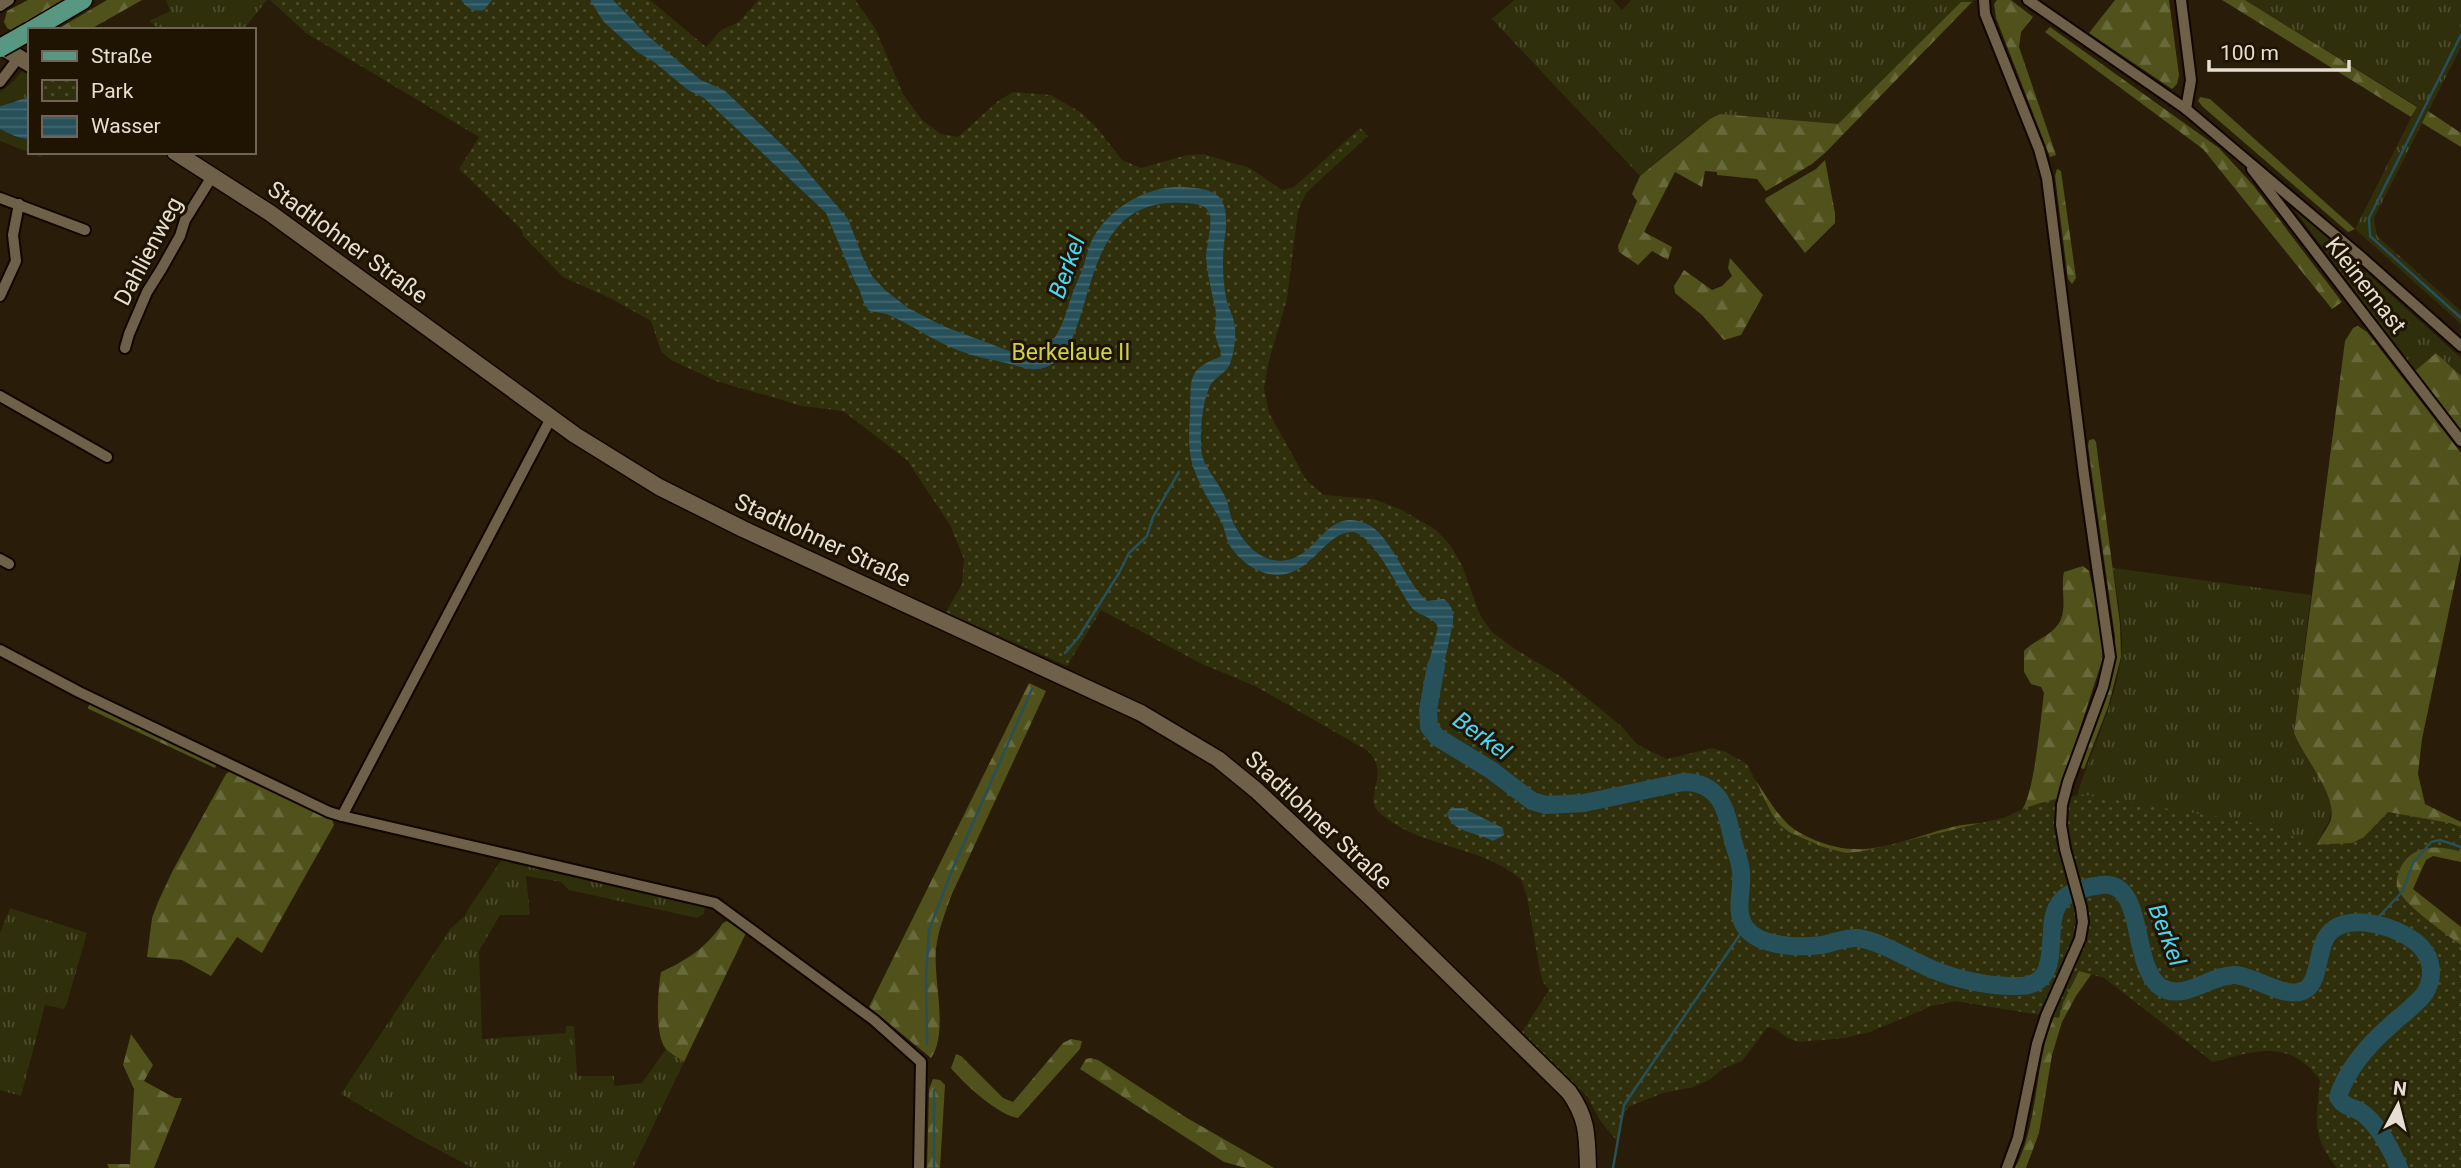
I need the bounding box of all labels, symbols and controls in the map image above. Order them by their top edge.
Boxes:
legend [28,28,256,154]
scale bar [2209,28,2349,72]
text: 100 m [2220,41,2279,65]
text: Straße [91,44,152,68]
text: Park [91,79,134,103]
text: Wasser [91,114,161,138]
street label: Stadtlohner Straße [263,175,433,309]
street label: Dahlienweg [109,192,188,310]
water label: Berkel [1043,232,1091,302]
street label: Kleinemast [2320,232,2412,339]
park label: Berkelaue II [1011,339,1131,366]
street label: Stadtlohner Straße [731,488,915,593]
water label: Berkel [1448,706,1517,766]
street label: Stadtlohner Straße [1240,745,1398,895]
water label: Berkel [2142,900,2192,970]
north arrow [2363,1070,2433,1140]
text: N [2392,1076,2408,1101]

